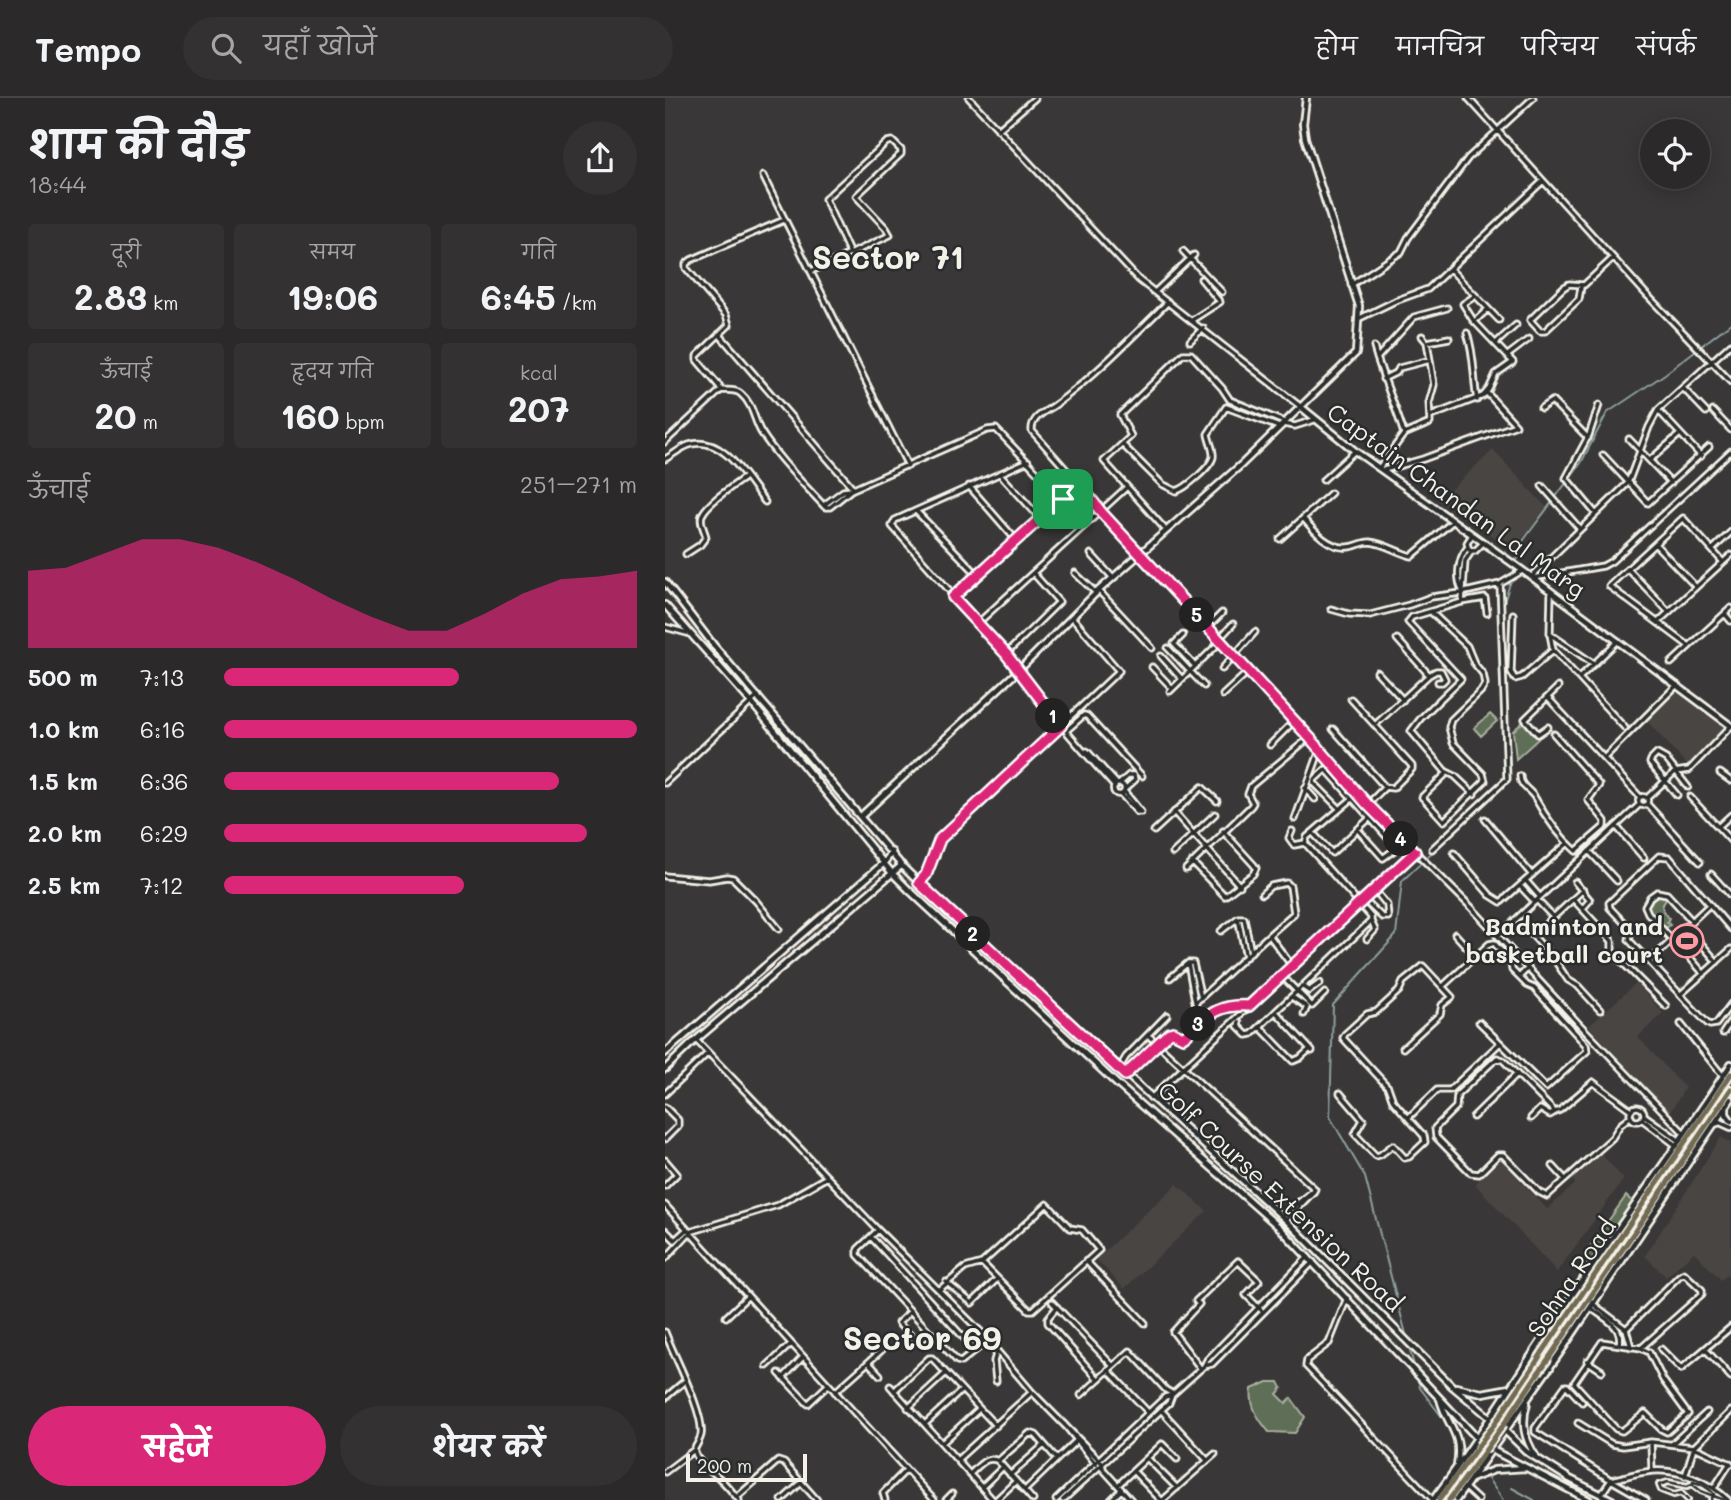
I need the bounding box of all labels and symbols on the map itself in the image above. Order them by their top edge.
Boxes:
district label: Sector 71 [812,235,964,277]
street label: Captain Chandan Lal Marg [1322,396,1592,604]
pin [1033,469,1093,529]
pin: 5 [1179,598,1215,632]
pin: 1 [1035,698,1071,734]
pin: 4 [1383,822,1419,856]
place label: Badminton and basketball court [1466,910,1663,969]
pin: 2 [955,916,991,952]
sports icon: Badminton and basketball court [1668,922,1706,960]
pin: 3 [1181,1006,1215,1042]
street label: Golf Course Extension Road [1152,1074,1410,1318]
street label: Sohna Road [1520,1212,1622,1343]
district label: Sector 69 [843,1316,1001,1358]
scale bar [686,1451,807,1483]

